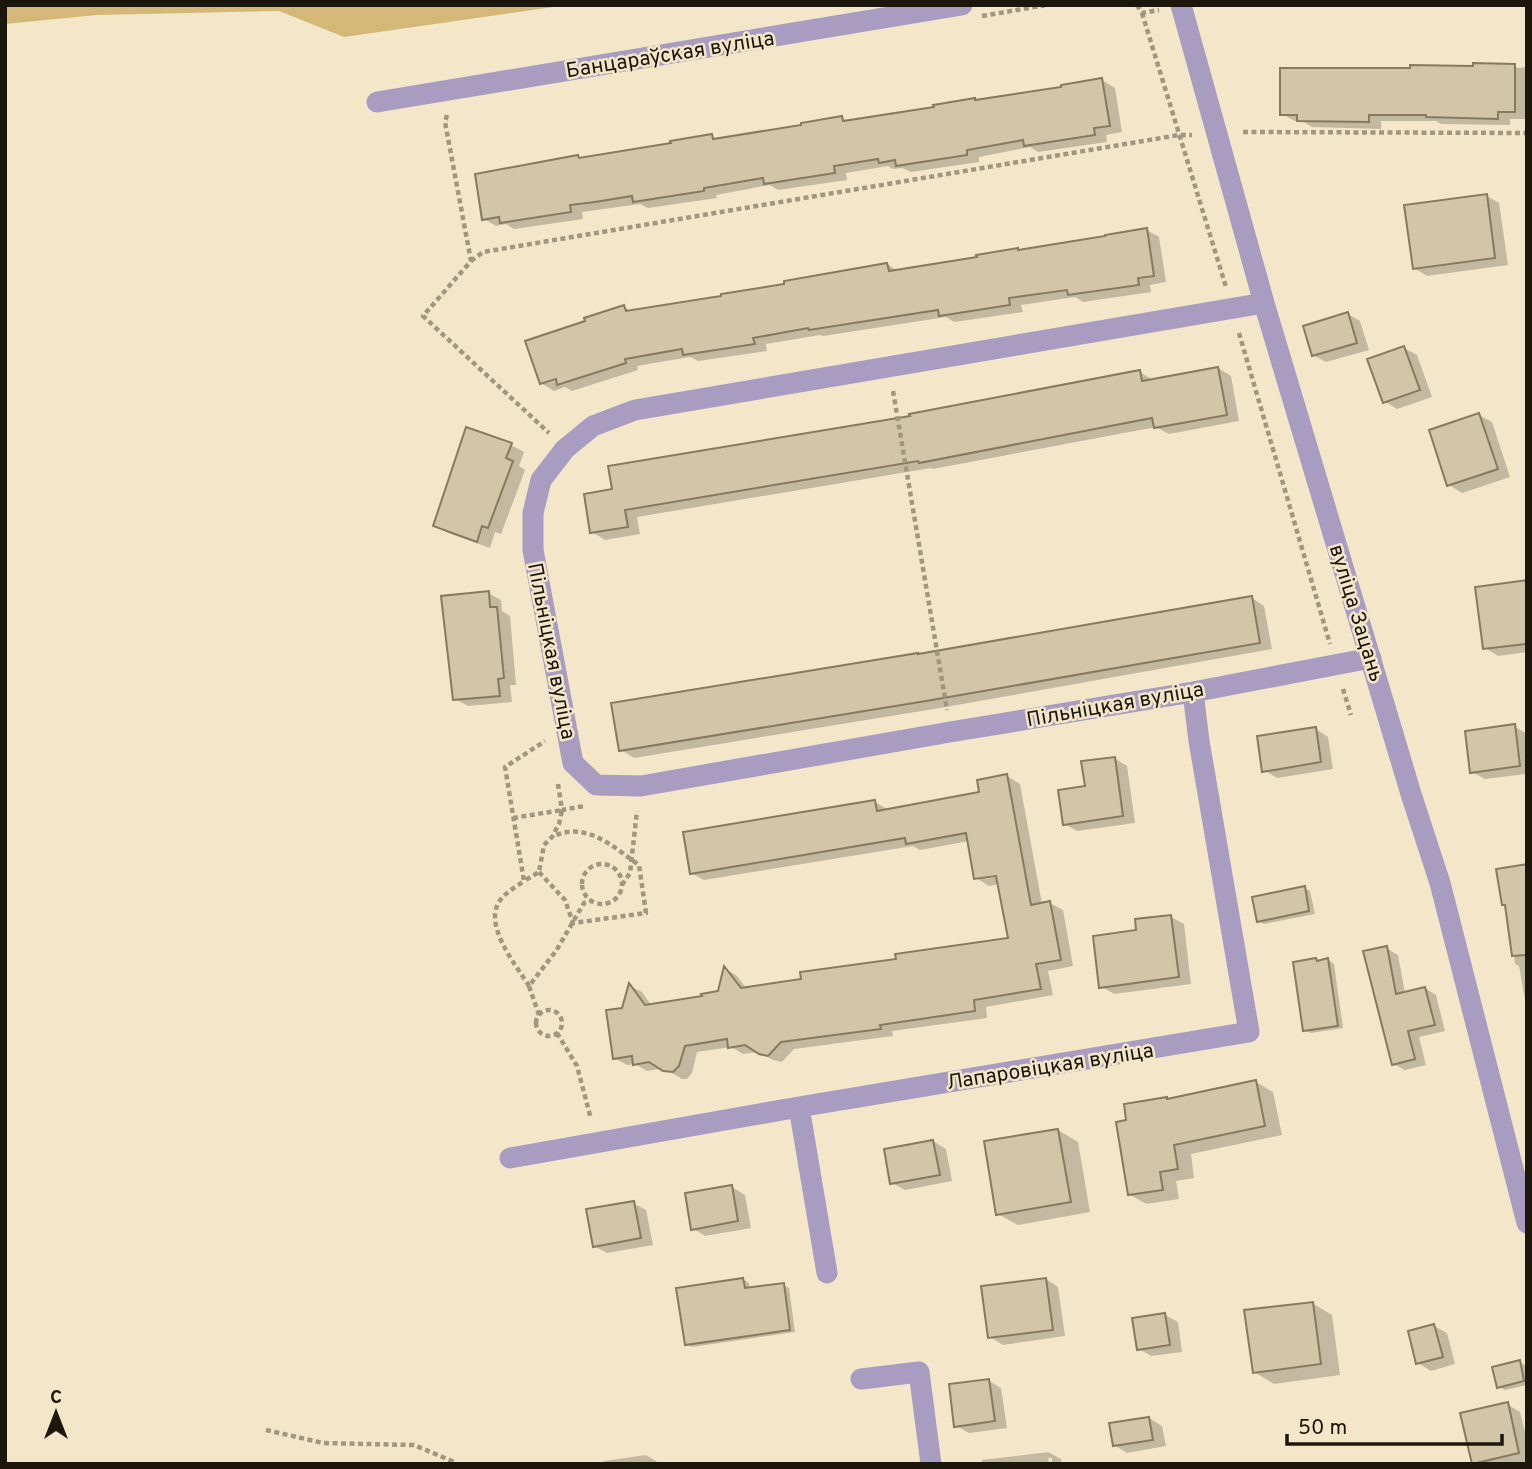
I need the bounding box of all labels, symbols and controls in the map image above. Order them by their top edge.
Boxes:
street label: Банцараўская вуліца [564,26,776,85]
street label: вуліца Зацань [1322,541,1389,685]
street label: Пільніцкая вуліца [520,561,581,742]
street label: Пільніцкая вуліца [1025,677,1206,734]
street label: Лапаровіцкая вуліца [945,1038,1156,1097]
north arrow [21,1378,91,1448]
text: С [50,1386,62,1410]
scale bar [1287,1402,1502,1446]
text: 50 m [1298,1415,1347,1442]

